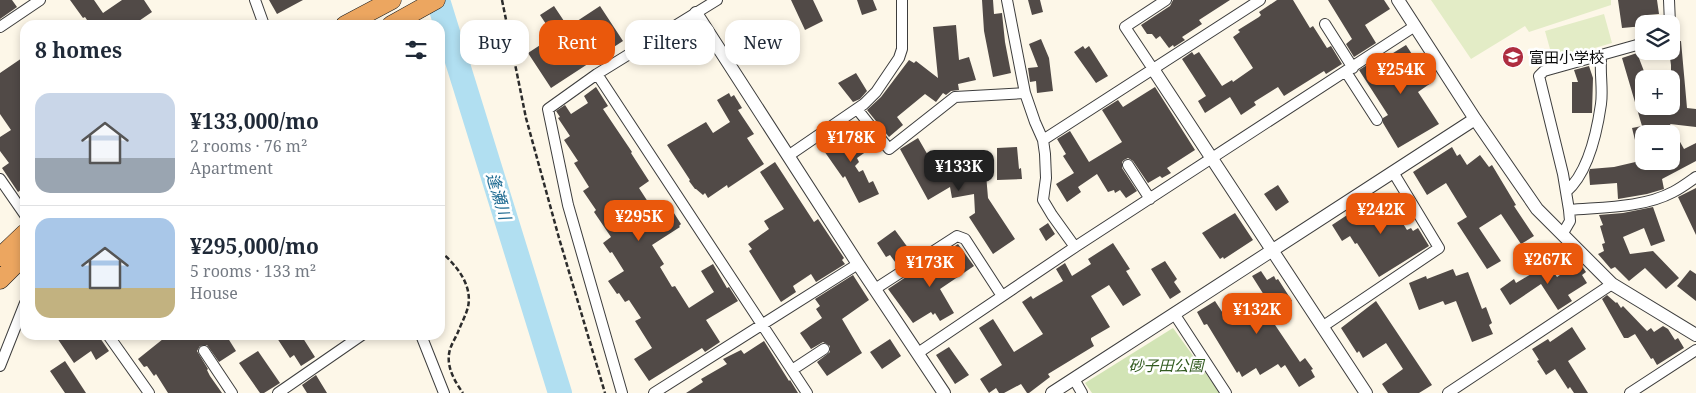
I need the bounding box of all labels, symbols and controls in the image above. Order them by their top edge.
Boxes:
map controls [1635,15,1680,170]
button: layers [1635,15,1680,60]
chip: Buy [460,20,529,65]
chip: Rent [539,20,615,65]
chip: Filters [625,20,715,65]
chip: New [725,20,800,65]
text: 8 homes [35,36,122,64]
icon: filters [402,36,430,64]
school or university icon: 富田小学校 [1501,45,1525,69]
place label: 富田小学校 [1529,47,1604,67]
pin: ¥254K [1366,52,1436,95]
text: ¥254K [1377,58,1425,80]
button: + [1635,70,1680,115]
text: ¥133,000/mo [190,107,319,135]
icon: home [75,113,135,173]
pin: ¥178K [816,120,886,163]
button: − [1635,125,1680,170]
text: ¥178K [827,126,875,148]
text: 2 rooms · 76 m² [190,135,307,157]
pin: ¥133K [924,150,994,192]
text: ¥133K [935,155,983,177]
text: Apartment [190,157,273,179]
water label: 逢瀬川 [481,170,517,224]
pin: ¥242K [1346,192,1416,235]
text: ¥242K [1357,198,1405,220]
pin: ¥295K [604,200,674,242]
text: ¥295K [615,205,663,227]
text: ¥295,000/mo [190,232,319,260]
icon: home [75,238,135,298]
pin: ¥267K [1513,242,1583,285]
pin: ¥173K [895,246,965,288]
text: ¥267K [1524,248,1572,270]
text: ¥173K [906,251,954,273]
text: 5 rooms · 133 m² [190,260,316,282]
text: House [190,282,238,304]
pin: ¥132K [1222,292,1292,335]
text: ¥132K [1233,298,1281,320]
park label: 砂子田公園 [1128,355,1205,375]

